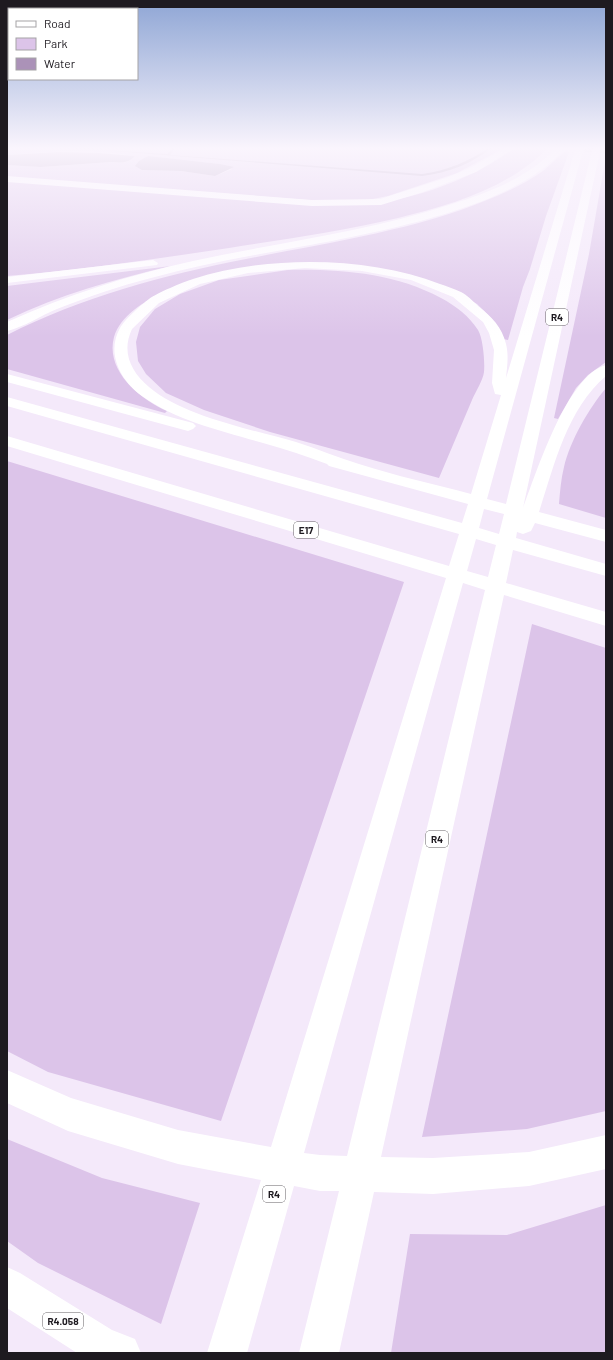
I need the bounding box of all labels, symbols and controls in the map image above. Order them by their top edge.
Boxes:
legend [8,8,138,80]
text: Road [44,16,71,30]
text: Park [44,36,68,50]
text: Water [44,56,76,70]
road number: R4 [546,309,568,325]
road number: E17 [294,522,318,538]
road number: R4 [426,831,448,847]
road number: R4 [263,1186,285,1202]
road number: R4.058 [43,1313,83,1329]

